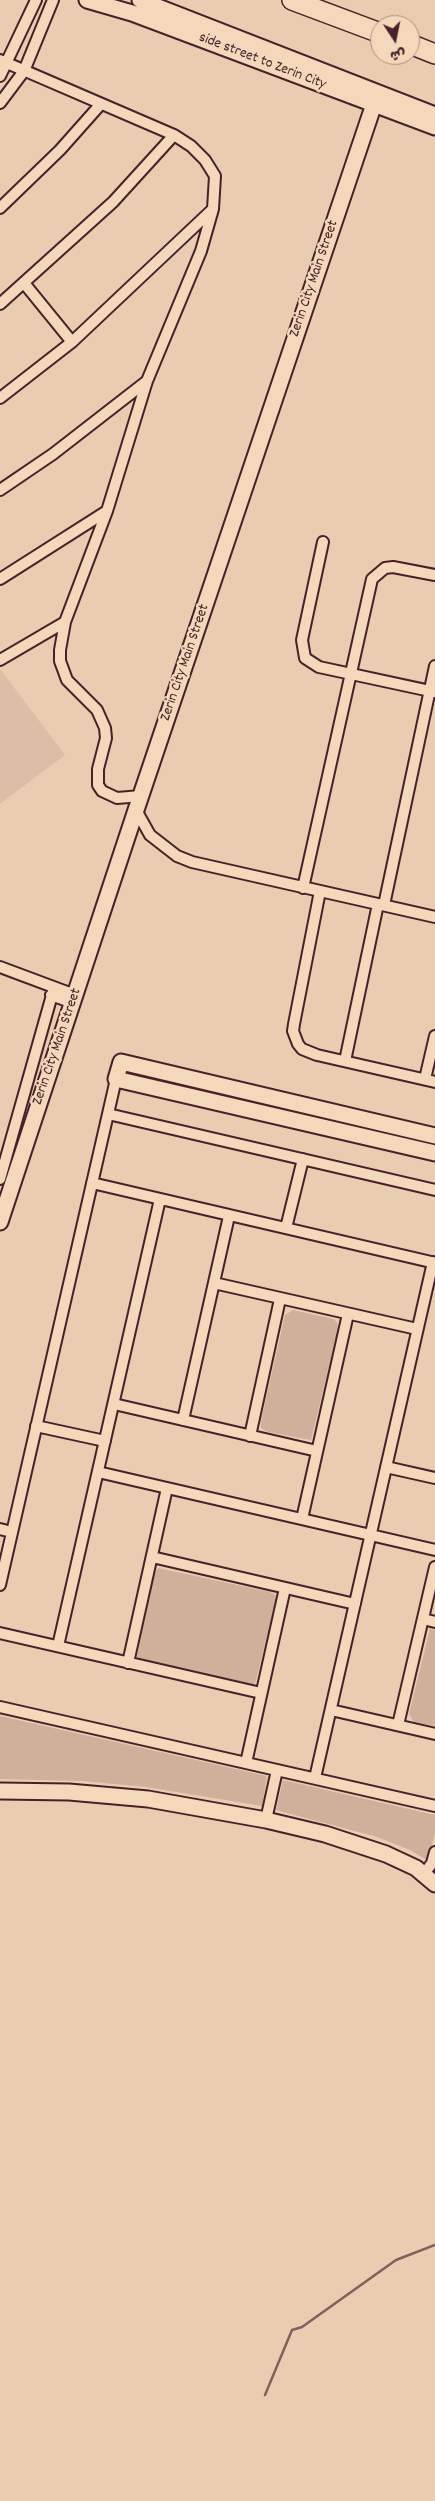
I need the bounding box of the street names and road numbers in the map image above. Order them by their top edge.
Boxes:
street label: side street to Zerin City [196,29,328,95]
street label: Zerin City Main Street [287,218,343,340]
street label: Zerin City Main Street [158,602,214,724]
street label: Zerin City Main Street [30,986,86,1108]

